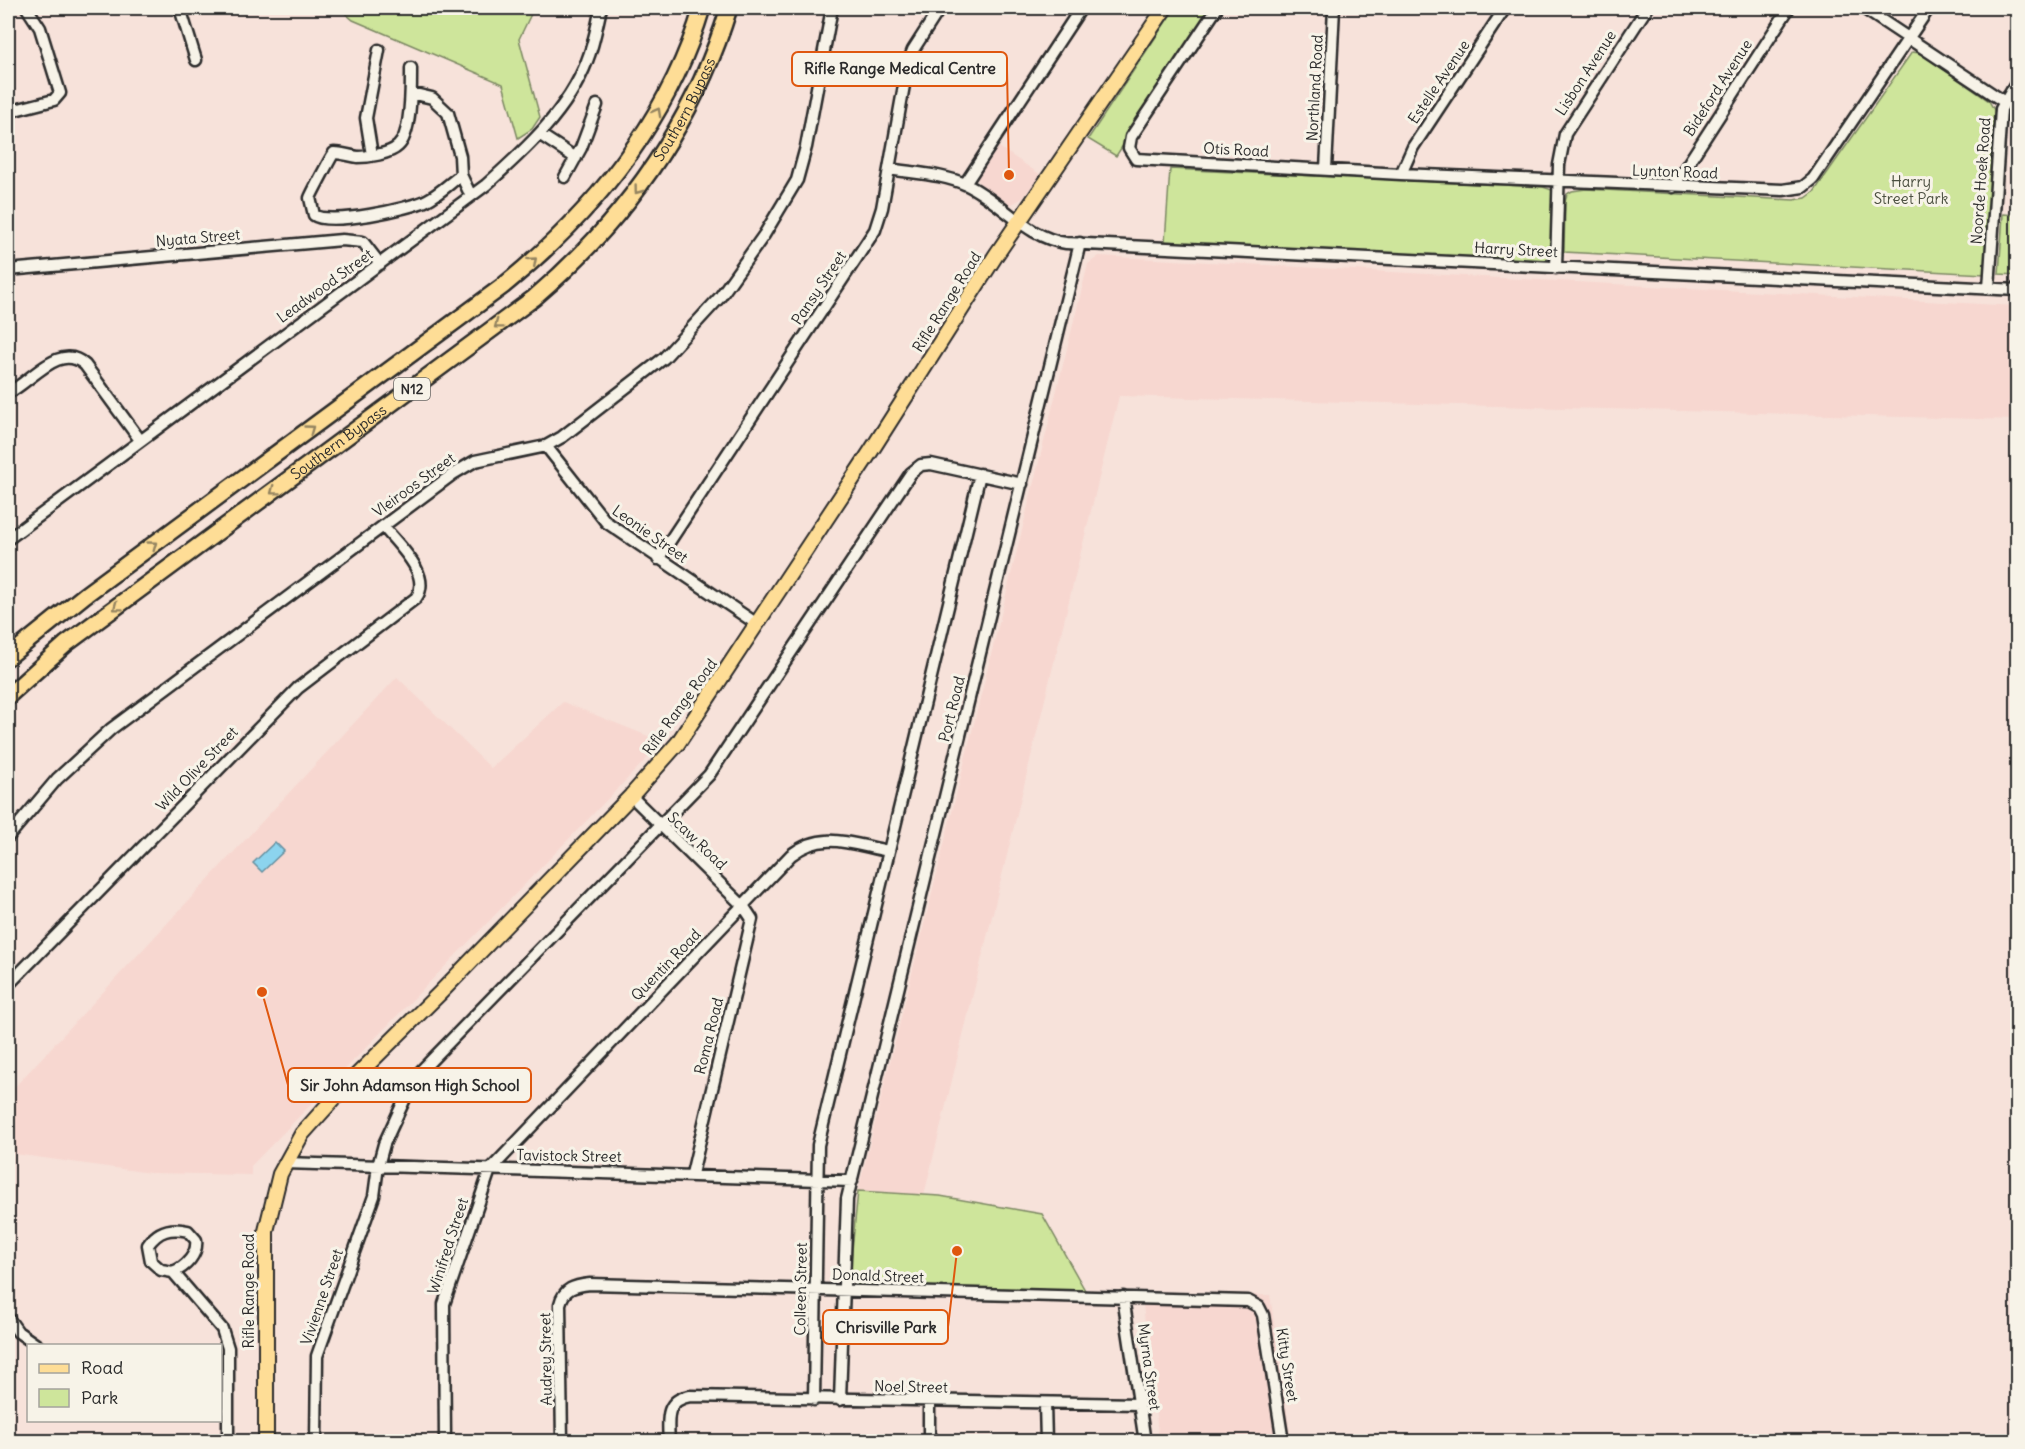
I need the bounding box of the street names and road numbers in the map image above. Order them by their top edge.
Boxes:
street label: Lisbon Avenue [1551,27,1620,119]
street label: Northland Road [1302,34,1327,142]
street label: Estelle Avenue [1404,36,1474,127]
street label: Bideford Avenue [1679,36,1756,140]
street label: Southern Bypass [649,55,719,165]
street label: Noorde Hoek Road [1967,117,1994,245]
street label: Otis Road [1203,138,1269,161]
street label: Lynton Road [1632,161,1718,183]
street label: Nyata Street [155,224,241,251]
street label: Harry Street [1474,238,1558,261]
street label: Leadwood Street [273,244,376,327]
street label: Pansy Street [787,247,850,328]
street label: Rifle Range Road [908,248,985,355]
road number: N12 [394,378,430,400]
street label: Southern Bypass [287,400,390,484]
street label: Vleiroos Street [369,448,459,521]
street label: Leonie Street [609,501,692,567]
street label: Rifle Range Road [638,655,721,759]
street label: Port Road [934,674,969,744]
street label: Wild Olive Street [152,722,242,815]
street label: Scaw Road [664,808,731,874]
street label: Quentin Road [627,925,705,1005]
street label: Roma Road [690,995,727,1076]
street label: Tavistock Street [516,1145,622,1166]
street label: Winifred Street [423,1195,472,1296]
street label: Rifle Range Road [239,1233,258,1348]
street label: Colleen Street [790,1242,811,1336]
street label: Vivienne Street [296,1246,347,1347]
street label: Donald Street [832,1264,924,1287]
street label: Audrey Street [535,1312,556,1406]
street label: Myrna Street [1134,1322,1165,1412]
street label: Kitty Street [1272,1326,1303,1403]
street label: Noel Street [874,1376,948,1397]

